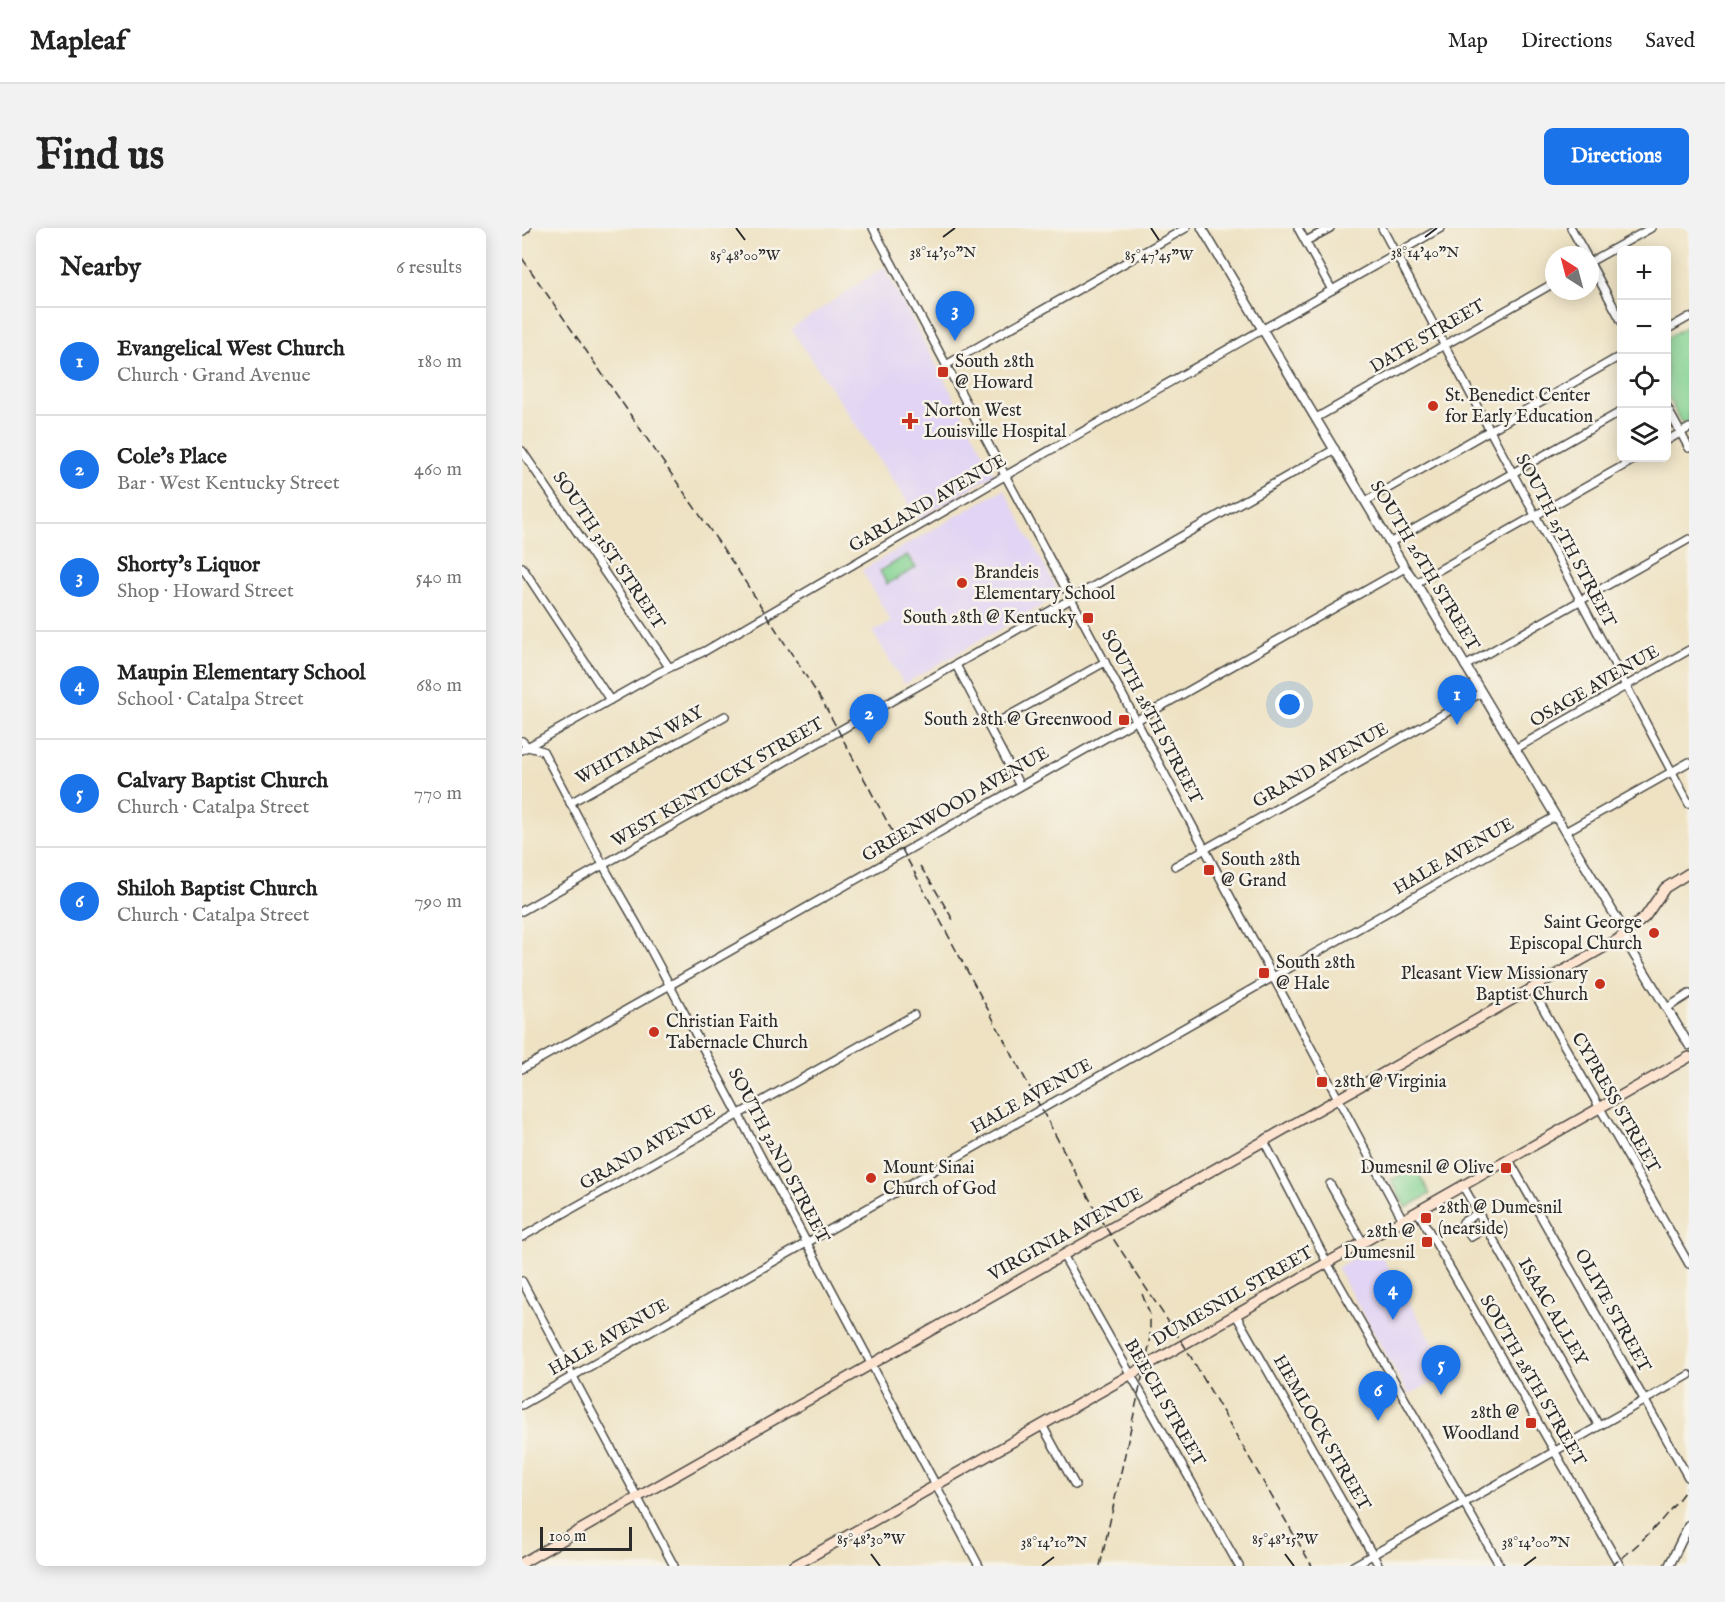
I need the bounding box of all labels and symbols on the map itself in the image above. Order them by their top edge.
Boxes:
text: 38°14'50"N [910,243,976,262]
text: 38°14'40"N [1391,243,1459,262]
text: 85°48'00"W [710,246,781,265]
text: 85°47'45"W [1125,246,1194,265]
north arrow [1545,246,1599,300]
pin: 3 [936,291,974,341]
street label: DATE STREET [1366,295,1490,379]
place label: South 28th @ Howard [955,351,1035,395]
marker: South 28th @ Howard [936,365,950,379]
place label: St. Benedict Center for Early Education [1445,385,1593,429]
marker: St. Benedict Center for Early Education [1426,399,1440,413]
place label: Norton West Louisville Hospital [924,400,1066,444]
marker: Norton West Louisville Hospital [901,412,919,430]
street label: GARLAND AVENUE [845,450,1011,558]
street label: SOUTH 25TH STREET [1509,450,1621,632]
street label: SOUTH 31ST STREET [547,468,669,634]
street label: SOUTH 26TH STREET [1364,477,1484,655]
place label: Brandeis Elementary School [974,562,1115,606]
marker: Brandeis Elementary School [955,576,969,590]
place label: South 28th @ Kentucky [903,607,1076,630]
marker: South 28th @ Kentucky [1081,611,1095,625]
street label: SOUTH 28TH STREET [1095,626,1207,808]
street label: OSAGE AVENUE [1526,641,1664,733]
pin: 1 [1438,676,1476,725]
your location [1275,690,1304,719]
pin: 2 [850,694,888,744]
street label: WHITMAN WAY [572,701,709,791]
place label: South 28th @ Greenwood [924,709,1112,732]
street label: WEST KENTUCKY STREET [608,713,828,853]
marker: South 28th @ Greenwood [1117,713,1131,727]
street label: GRAND AVENUE [1249,718,1393,814]
street label: GREENWOOD AVENUE [858,742,1054,868]
street label: HALE AVENUE [1389,813,1519,901]
place label: South 28th @ Grand [1221,849,1301,893]
marker: South 28th @ Grand [1202,863,1216,877]
place label: Saint George Episcopal Church [1509,912,1642,956]
marker: Saint George Episcopal Church [1647,926,1661,940]
place label: South 28th @ Hale [1276,952,1356,996]
place label: Pleasant View Missionary Baptist Church [1401,963,1588,1007]
marker: South 28th @ Hale [1257,966,1271,980]
marker: Pleasant View Missionary Baptist Church [1593,977,1607,991]
place label: Christian Faith Tabernacle Church [666,1011,808,1055]
marker: Christian Faith Tabernacle Church [647,1025,661,1039]
street label: CYPRESS STREET [1565,1029,1665,1177]
street label: HALE AVENUE [967,1054,1097,1140]
street label: SOUTH 32ND STREET [722,1065,834,1247]
place label: 28th @ Virginia [1334,1071,1447,1094]
marker: 28th @ Virginia [1315,1075,1329,1089]
street label: GRAND AVENUE [576,1100,720,1196]
place label: Mount Sinai Church of God [883,1157,997,1201]
place label: Dumesnil @ Olive [1360,1157,1494,1180]
marker: Dumesnil @ Olive [1499,1161,1513,1175]
marker: Mount Sinai Church of God [864,1171,878,1185]
street label: VIRGINIA AVENUE [984,1183,1147,1288]
place label: 28th @ Dumesnil (nearside) [1438,1197,1562,1241]
marker: 28th @ Dumesnil (nearside) [1419,1211,1433,1225]
place label: 28th @ Dumesnil [1343,1221,1415,1265]
marker: 28th @ Dumesnil [1420,1235,1434,1249]
street label: DUMESNIL STREET [1148,1242,1318,1352]
street label: OLIVE STREET [1569,1245,1655,1377]
street label: ISAAC ALLEY [1512,1254,1592,1370]
pin: 4 [1374,1270,1412,1320]
street label: SOUTH 28TH STREET [1474,1291,1590,1471]
street label: HALE AVENUE [544,1294,674,1382]
street label: BEECH STREET [1118,1335,1210,1471]
pin: 5 [1422,1346,1460,1395]
street label: HEMLOCK STREET [1267,1351,1375,1515]
pin: 6 [1358,1372,1398,1421]
place label: 28th @ Woodland [1442,1402,1519,1446]
marker: 28th @ Woodland [1524,1416,1538,1430]
scale bar [540,1524,632,1552]
text: 85°48'30"W [837,1530,906,1549]
text: 85°48'15"W [1252,1530,1319,1549]
text: 38°14'10"N [1021,1533,1087,1552]
text: 38°14'00"N [1502,1533,1570,1552]

